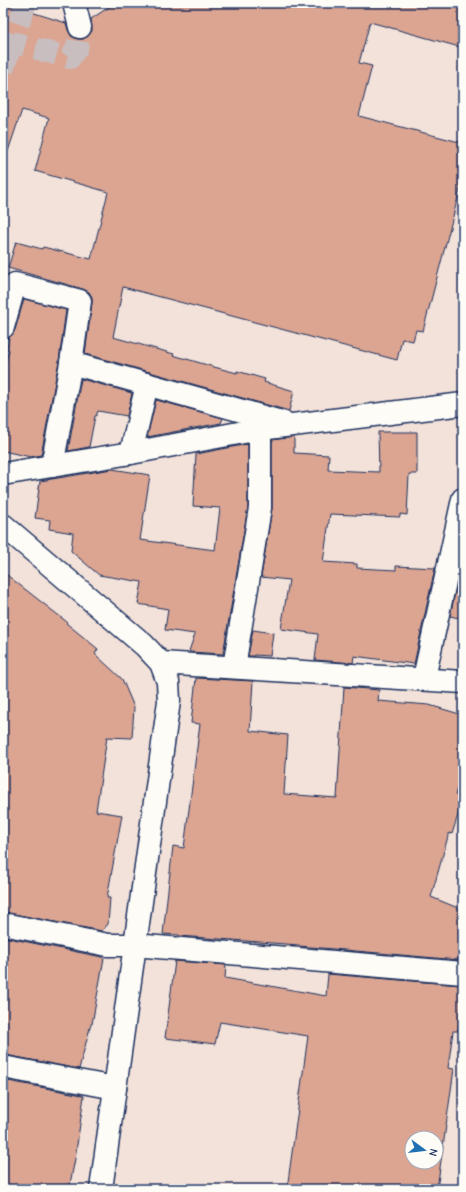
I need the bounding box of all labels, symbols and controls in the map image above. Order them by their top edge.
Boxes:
north arrow [404,1130,444,1170]
text: N [426,1147,440,1158]

